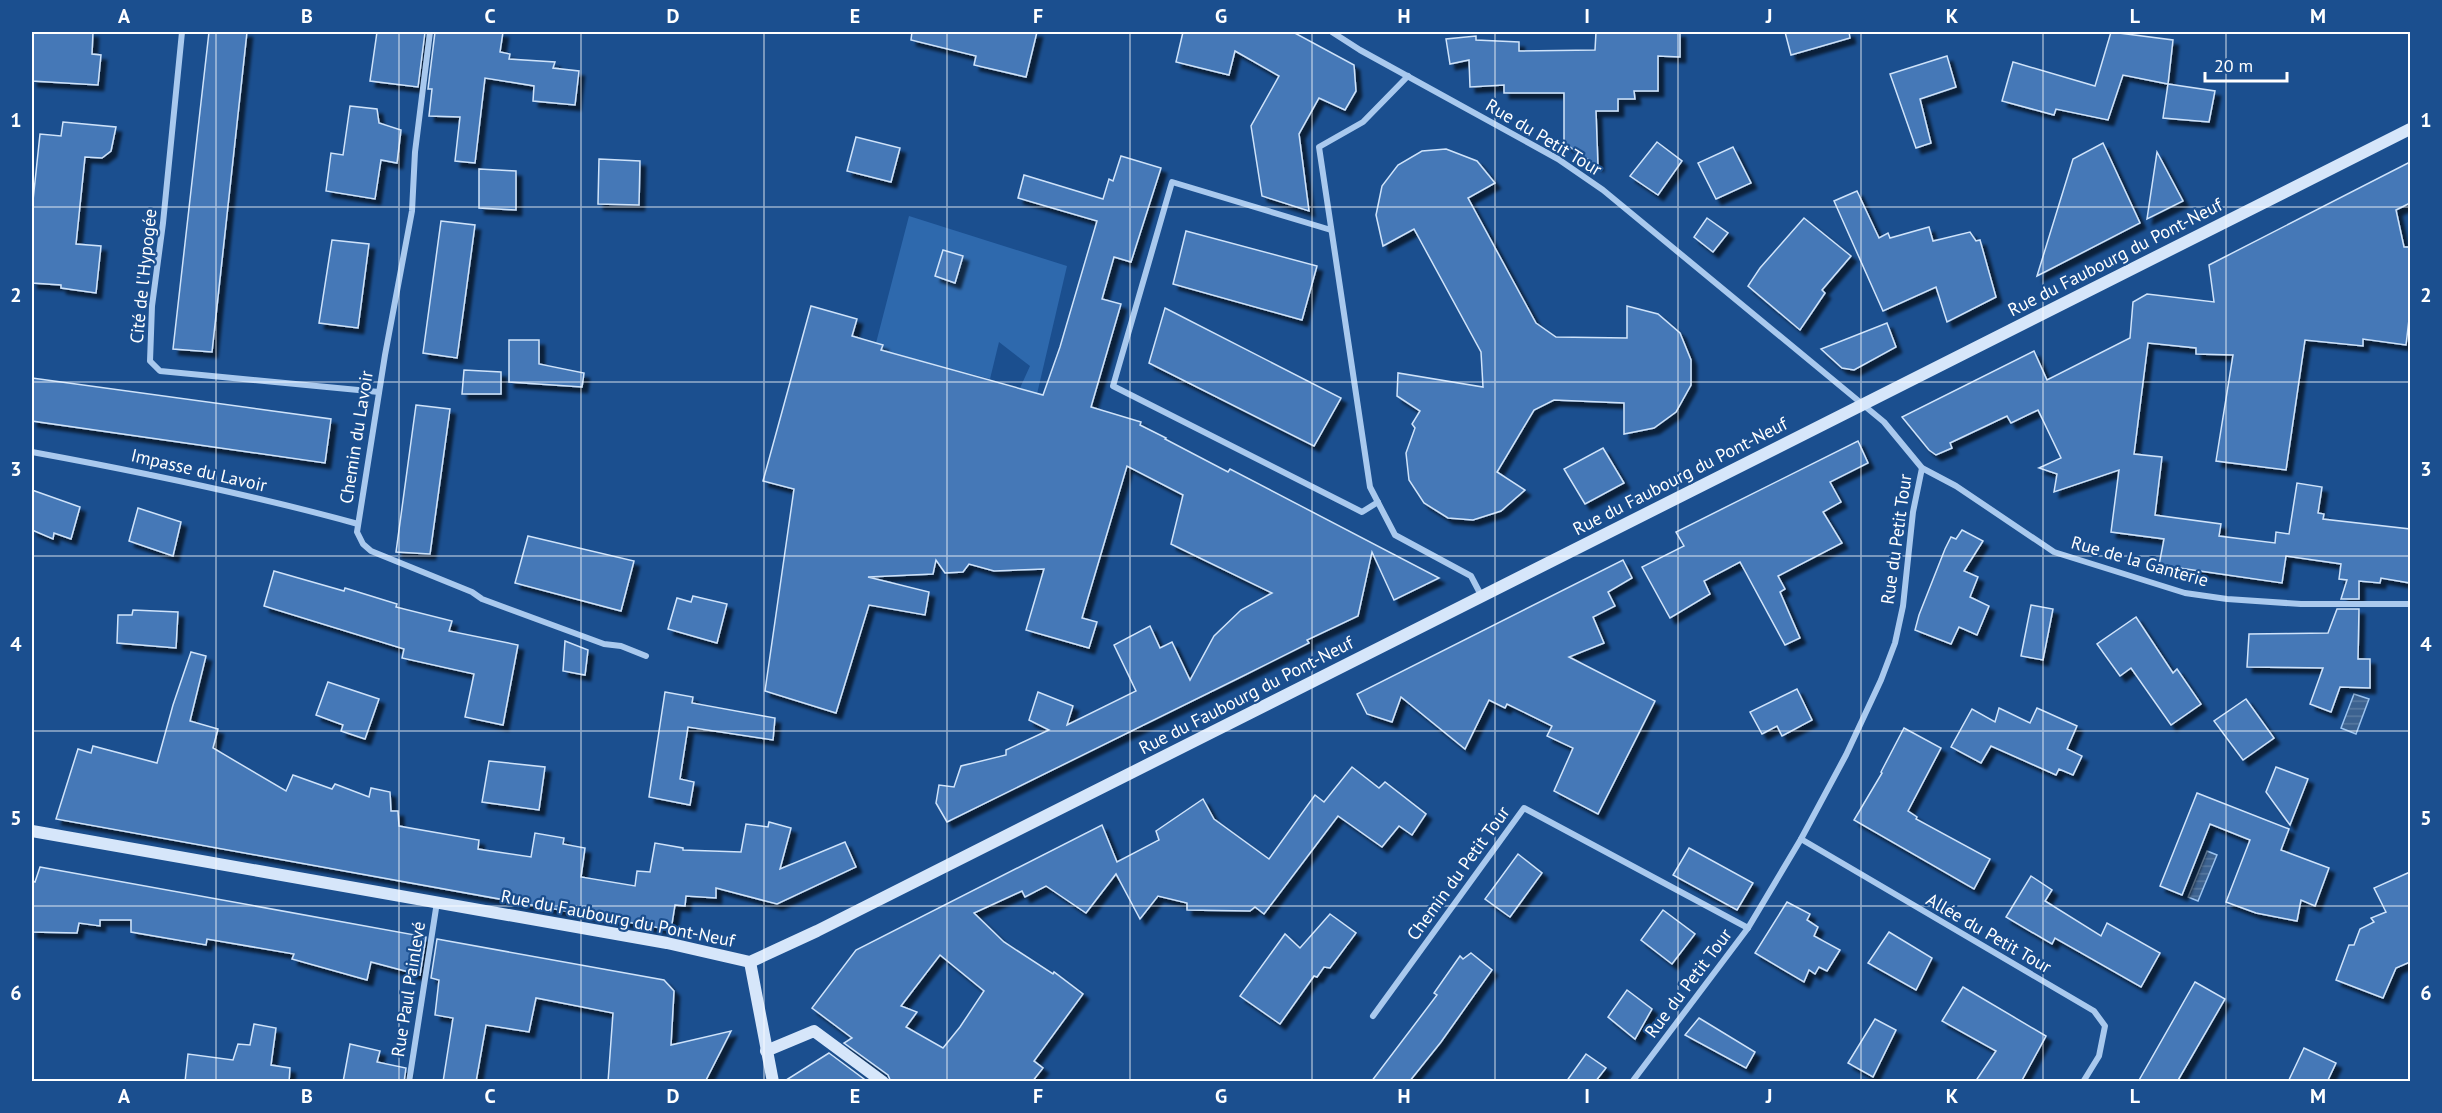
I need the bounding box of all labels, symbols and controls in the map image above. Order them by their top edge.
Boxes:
text: A [118,3,131,29]
text: B [301,3,313,29]
text: C [484,3,496,29]
text: D [667,3,680,29]
text: E [850,3,860,29]
text: F [1033,3,1043,29]
text: G [1215,3,1227,29]
text: H [1397,3,1411,29]
text: I [1584,3,1590,29]
text: J [1765,3,1772,29]
text: K [1946,3,1959,29]
text: L [2130,3,2141,29]
text: M [2310,3,2326,29]
scale bar [2205,45,2288,83]
text: 20 m [2214,54,2253,77]
street label: Rue du Petit Tour [1482,93,1606,181]
text: 1 [10,107,22,133]
text: 1 [2420,107,2432,133]
street label: Rue du Faubourg du Pont-Neuf [2004,192,2227,321]
street label: Cité de l'Hypogée [124,207,162,345]
text: 2 [10,282,22,308]
text: 2 [2420,282,2432,308]
street label: Chemin du Lavoir [334,369,378,505]
street label: Rue du Faubourg du Pont-Neuf [1569,411,1792,540]
street label: Impasse du Lavoir [129,443,269,497]
text: 3 [10,456,22,482]
text: 3 [2420,456,2432,482]
street label: Rue du Petit Tour [1875,472,1917,606]
street label: Rue de la Ganterie [2069,530,2211,592]
street label: Rue du Faubourg du Pont-Neuf [1135,630,1358,759]
text: 4 [10,631,22,657]
text: 4 [2420,631,2432,657]
street label: Chemin du Petit Tour [1402,801,1514,945]
text: 5 [10,805,22,831]
text: 5 [2420,805,2432,831]
street label: Rue du Faubourg du Pont-Neuf [499,884,738,952]
street label: Allée du Petit Tour [1922,888,2056,978]
street label: Rue Paul Painlevé [386,920,430,1058]
street label: Rue du Petit Tour [1639,924,1737,1042]
text: 6 [10,980,22,1006]
text: 6 [2420,980,2432,1006]
text: A [118,1083,131,1109]
text: B [301,1083,313,1109]
text: C [484,1083,496,1109]
text: D [667,1083,680,1109]
text: E [850,1083,860,1109]
text: F [1033,1083,1043,1109]
text: G [1215,1083,1227,1109]
text: H [1397,1083,1411,1109]
text: I [1584,1083,1590,1109]
text: J [1765,1083,1772,1109]
text: K [1946,1083,1959,1109]
text: L [2130,1083,2141,1109]
text: M [2310,1083,2326,1109]

